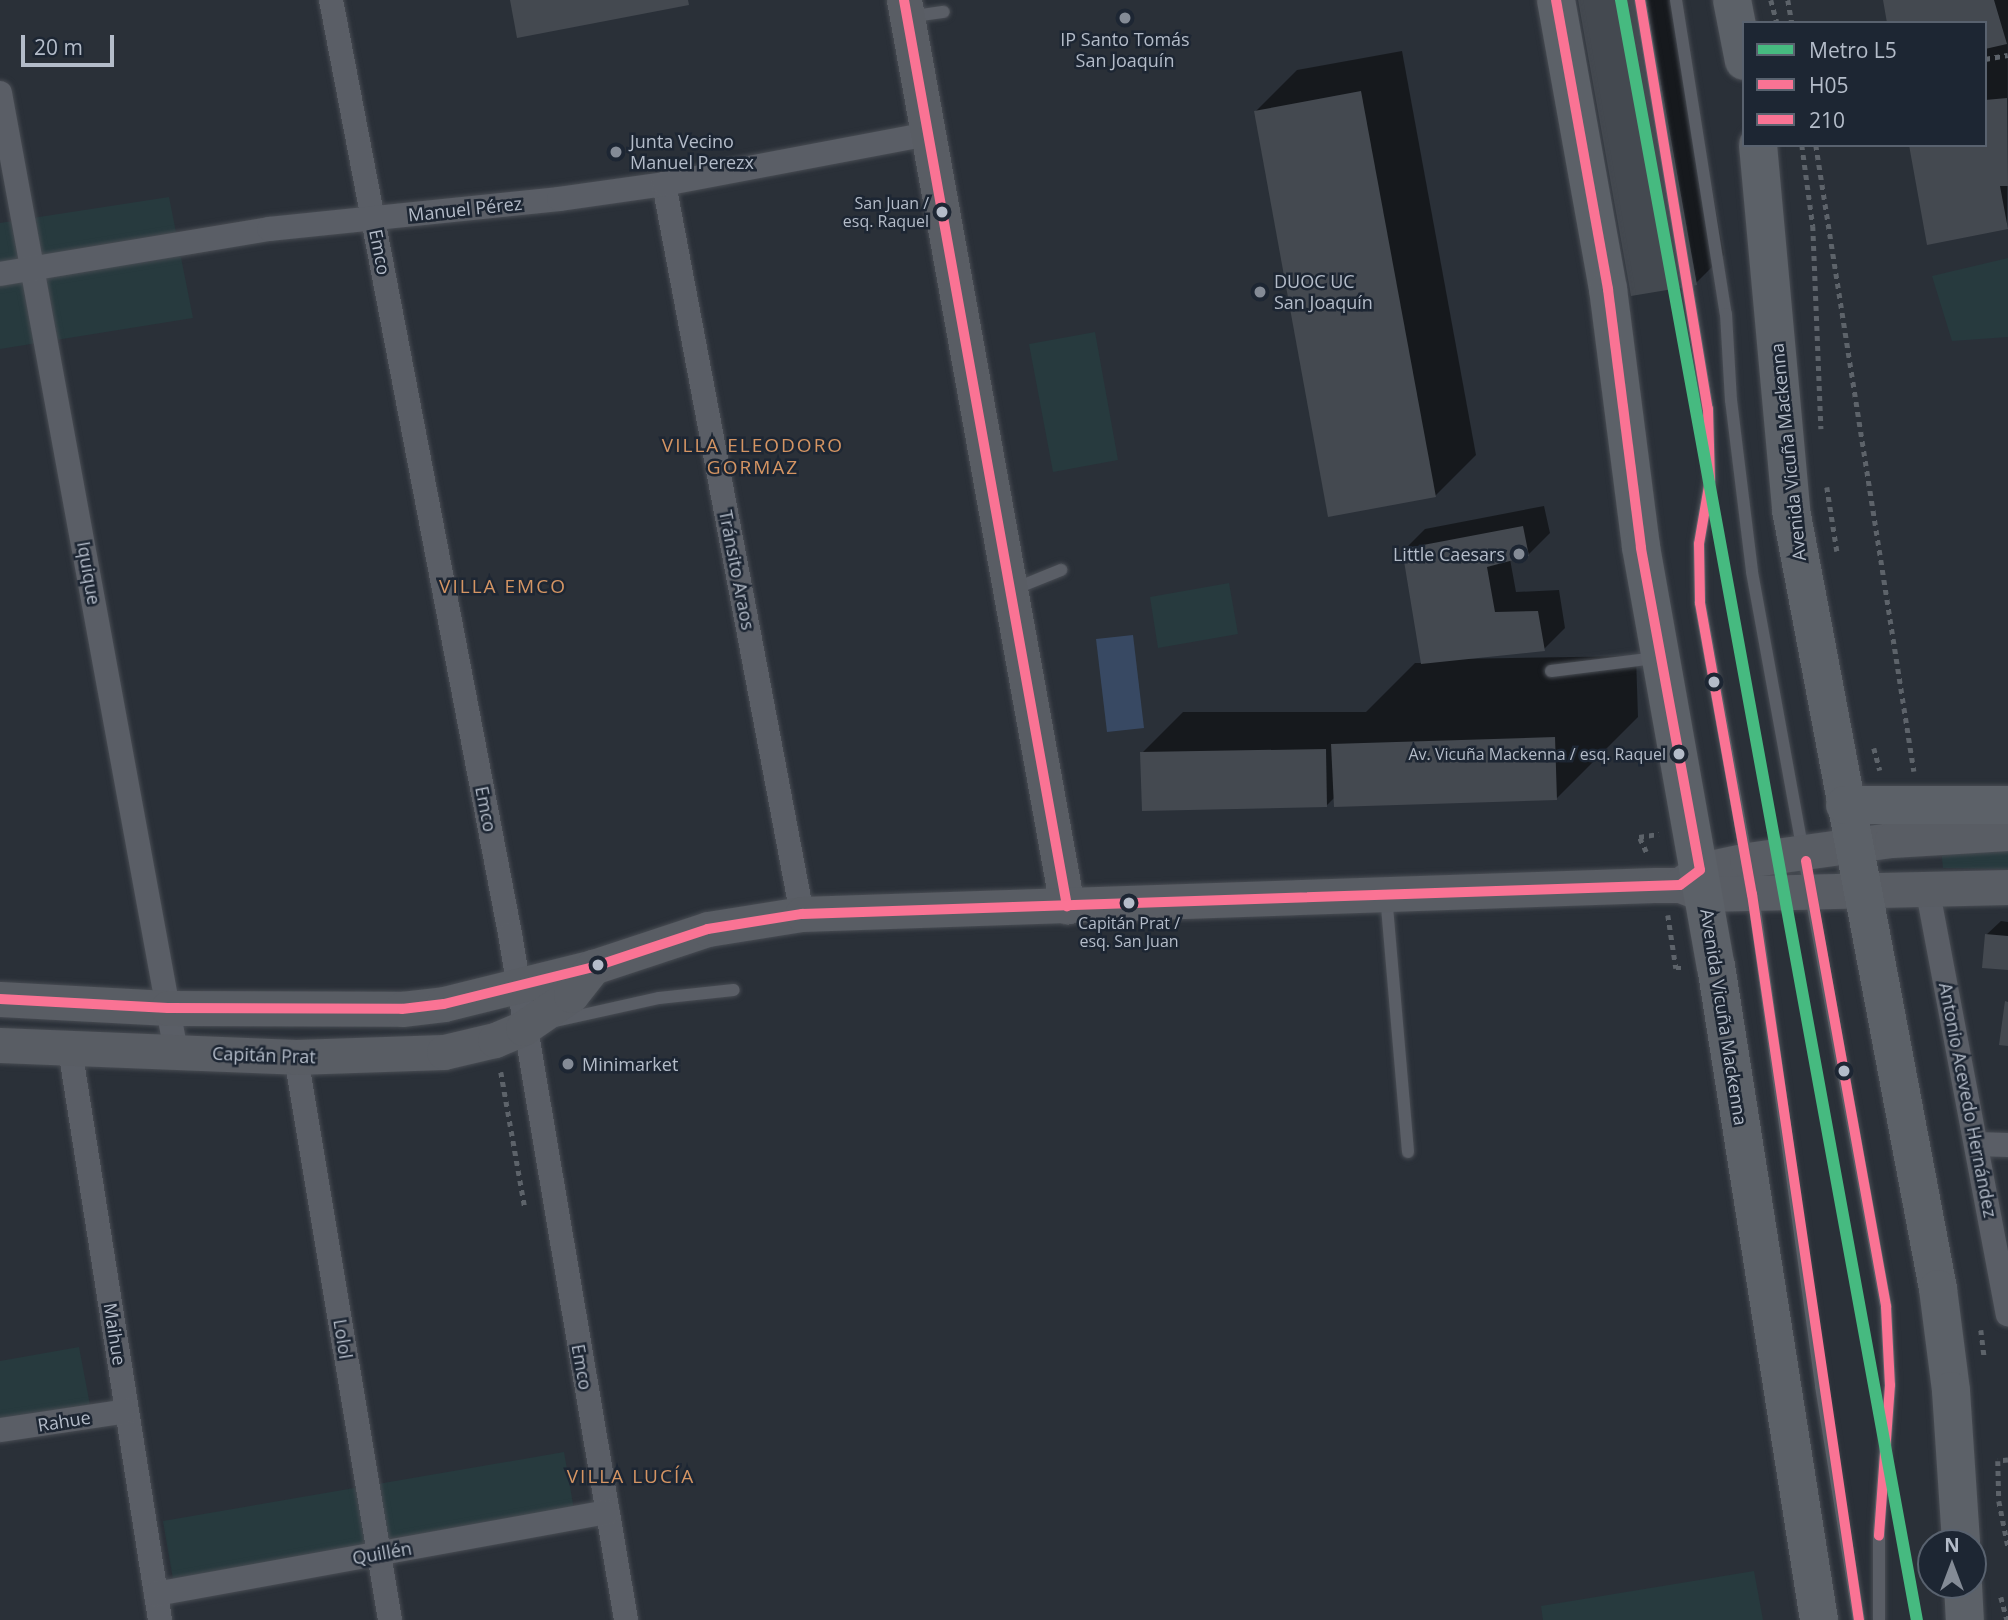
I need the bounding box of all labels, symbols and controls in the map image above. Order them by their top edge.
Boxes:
marker: IP Santo Tomás San Joaquín [1117,10,1133,26]
scale bar [24,21,117,65]
legend [1742,21,1987,147]
place label: IP Santo Tomás San Joaquín [1060,29,1190,72]
text: 20 m [34,33,83,61]
text: Metro L5 [1809,36,1897,64]
text: H05 [1809,71,1849,99]
text: 210 [1809,106,1845,134]
place label: Junta Vecino Manuel Perezx [630,131,754,174]
marker: Junta Vecino Manuel Perezx [608,144,624,160]
street label: Manuel Pérez [407,192,523,226]
place label: San Juan / esq. Raquel [843,193,929,231]
marker: San Juan / esq. Raquel [935,205,949,219]
street label: Emco [365,227,395,277]
place label: DUOC UC San Joaquín [1274,271,1373,314]
marker: DUOC UC San Joaquín [1252,284,1268,300]
street label: Avenida Vicuña Mackenna [1766,342,1810,562]
district label: VILLA ELEODORO GORMAZ [664,435,842,479]
street label: Tránsito Araos [715,508,759,632]
street label: Iquique [73,540,105,606]
place label: Little Caesars [1393,543,1505,565]
marker: Little Caesars [1511,546,1527,562]
district label: VILLA EMCO [440,576,566,598]
unlabelled marker [1707,675,1721,689]
place label: Av. Vicuña Mackenna / esq. Raquel [1408,744,1666,764]
marker: Av. Vicuña Mackenna / esq. Raquel [1672,747,1686,761]
street label: Emco [471,784,501,834]
marker: Capitán Prat / esq. San Juan [1122,896,1136,910]
street label: Avenida Vicuña Mackenna [1696,907,1752,1127]
place label: Capitán Prat / esq. San Juan [1078,913,1180,951]
unlabelled marker [591,958,605,972]
street label: Antonio Acevedo Hernández [1935,981,2001,1219]
street label: Capitán Prat [212,1042,316,1068]
place label: Minimarket [582,1053,678,1075]
marker: Minimarket [560,1056,576,1072]
unlabelled marker [1837,1064,1851,1078]
street label: Maihue [99,1301,131,1367]
street label: Lolol [329,1317,357,1361]
street label: Emco [567,1342,597,1392]
street label: Rahue [36,1406,92,1436]
district label: VILLA LUCÍA [568,1466,694,1488]
north arrow [1917,1529,1987,1599]
text: N [1944,1532,1960,1558]
street label: Quillén [351,1537,413,1569]

